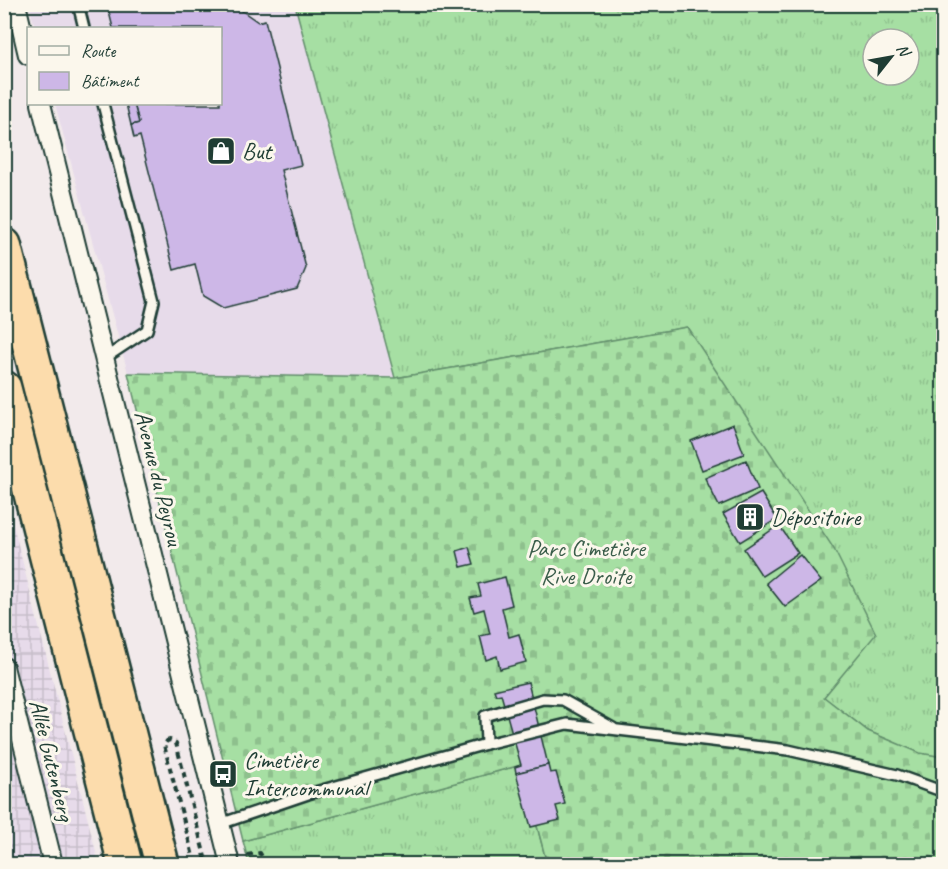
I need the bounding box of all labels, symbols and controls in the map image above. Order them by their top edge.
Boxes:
legend [27,27,222,105]
north arrow [861,27,921,87]
text: Route [81,40,116,62]
text: N [892,40,916,62]
text: Bâtiment [81,70,141,92]
shop icon: But [205,135,237,167]
place label: But [242,136,273,166]
street label: Avenue du Peyrou [128,407,191,551]
building icon: Dépositoire [734,501,766,533]
place label: Dépositoire [771,502,862,532]
park label: Parc Cimetière Rive Droite [527,533,647,591]
street label: Allée Gutenberg [22,696,82,826]
place label: Cimetière Intercommunal [244,745,372,803]
bus stop icon: Cimetière Intercommunal [207,758,239,790]

